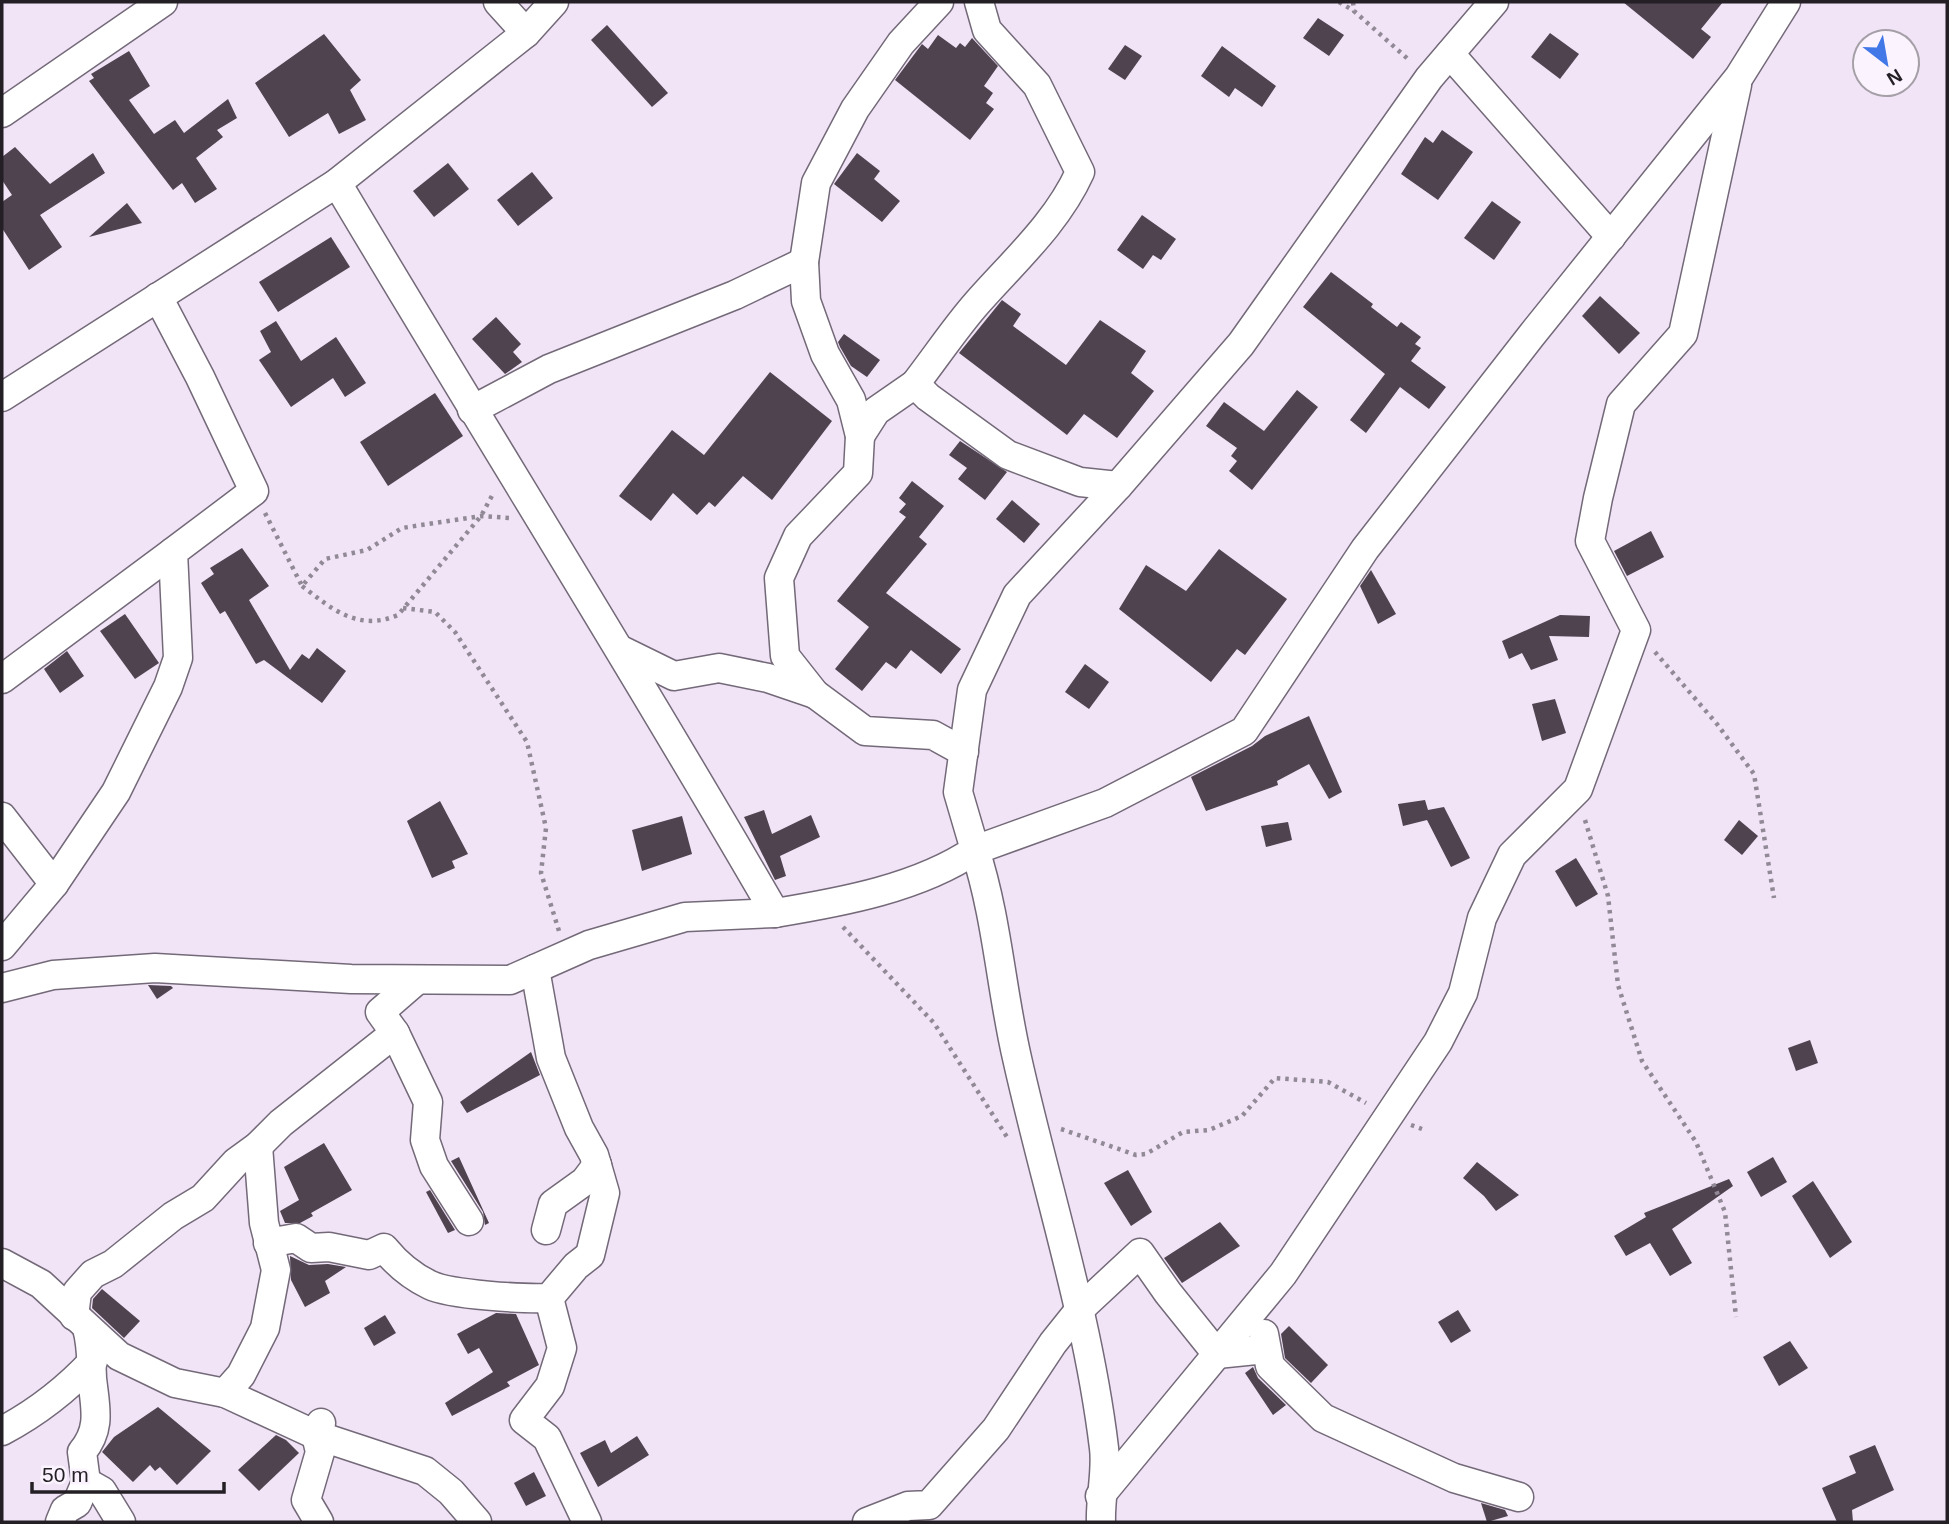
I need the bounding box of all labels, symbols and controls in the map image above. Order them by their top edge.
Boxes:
north arrow [1851,28,1921,98]
text: N [1883,65,1906,90]
scale bar [32,1450,224,1494]
text: 50 m [42,1463,89,1486]

